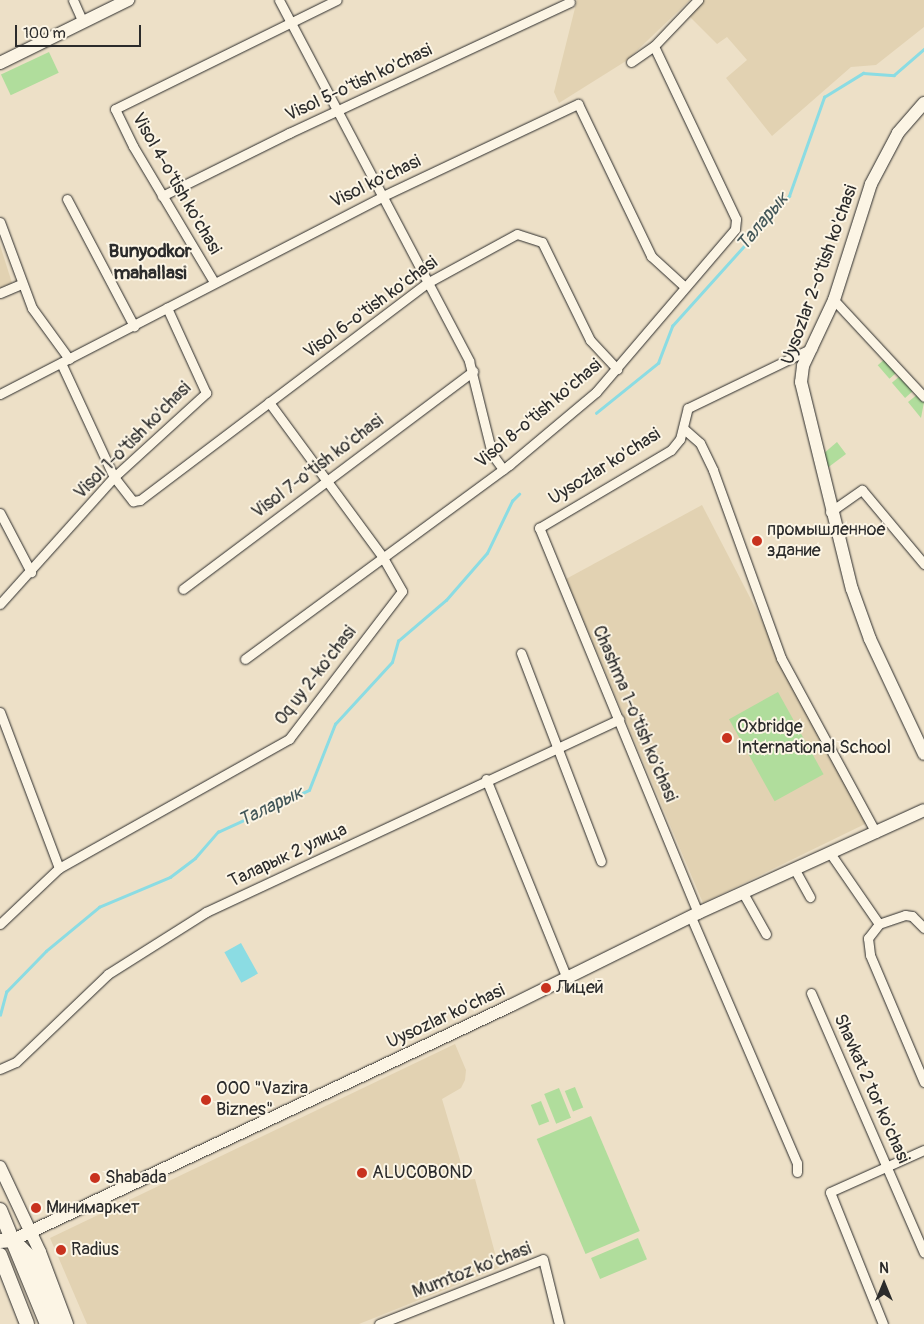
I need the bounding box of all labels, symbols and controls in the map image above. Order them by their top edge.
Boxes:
scale bar [18,15,144,47]
text: 100 m [23,24,66,43]
street label: Visol 5-o'tish ko'chasi [282,40,436,126]
street label: Visol 4-o'tish ko'chasi [127,109,225,259]
street label: Visol ko'chasi [327,151,425,213]
street label: Uysozlar 2-o'tish ko'chasi [777,182,863,368]
water label: Таларык [732,188,794,256]
district label: Bunyodkor mahallasi [108,241,192,285]
street label: Visol 6-o'tish ko'chasi [300,252,442,364]
street label: Visol 8-o'tish ko'chasi [471,355,607,473]
street label: Visol 1-o'tish ko'chasi [70,378,196,504]
street label: Visol 7-o'tish ko'chasi [248,410,388,524]
street label: Uysozlar ko'chasi [545,424,665,510]
place label: промышленное здание [767,520,885,562]
marker: промышленное здание [751,535,763,547]
street label: Oq uy 2-ko'chasi [271,622,361,730]
street label: Chashma 1-o'tish ko'chasi [587,623,681,805]
place label: Oxbridge International School [737,717,891,760]
marker: Oxbridge International School [721,732,733,744]
water label: Таларык [235,782,307,832]
street label: Таларык 2 улица [225,819,351,893]
place label: Лицей [556,977,604,999]
street label: Uysozlar ko'chasi [384,980,508,1054]
marker: Лицей [540,982,552,994]
street label: Shavkat 2 tor ko'chasi [828,1011,914,1167]
place label: OOO "Vazira Biznes" [216,1079,308,1122]
marker: OOO "Vazira Biznes" [200,1094,212,1106]
place label: ALUCOBOND [372,1162,473,1184]
place label: Shabada [105,1167,167,1189]
marker: ALUCOBOND [356,1167,368,1179]
marker: Shabada [89,1172,101,1184]
place label: Минимаркет [46,1197,140,1219]
marker: Минимаркет [30,1202,42,1214]
street label: Mumtoz ko'chasi [409,1238,535,1304]
place label: Radius [71,1239,119,1261]
marker: Radius [55,1244,67,1256]
north arrow [859,1259,909,1309]
text: N [879,1260,889,1277]

